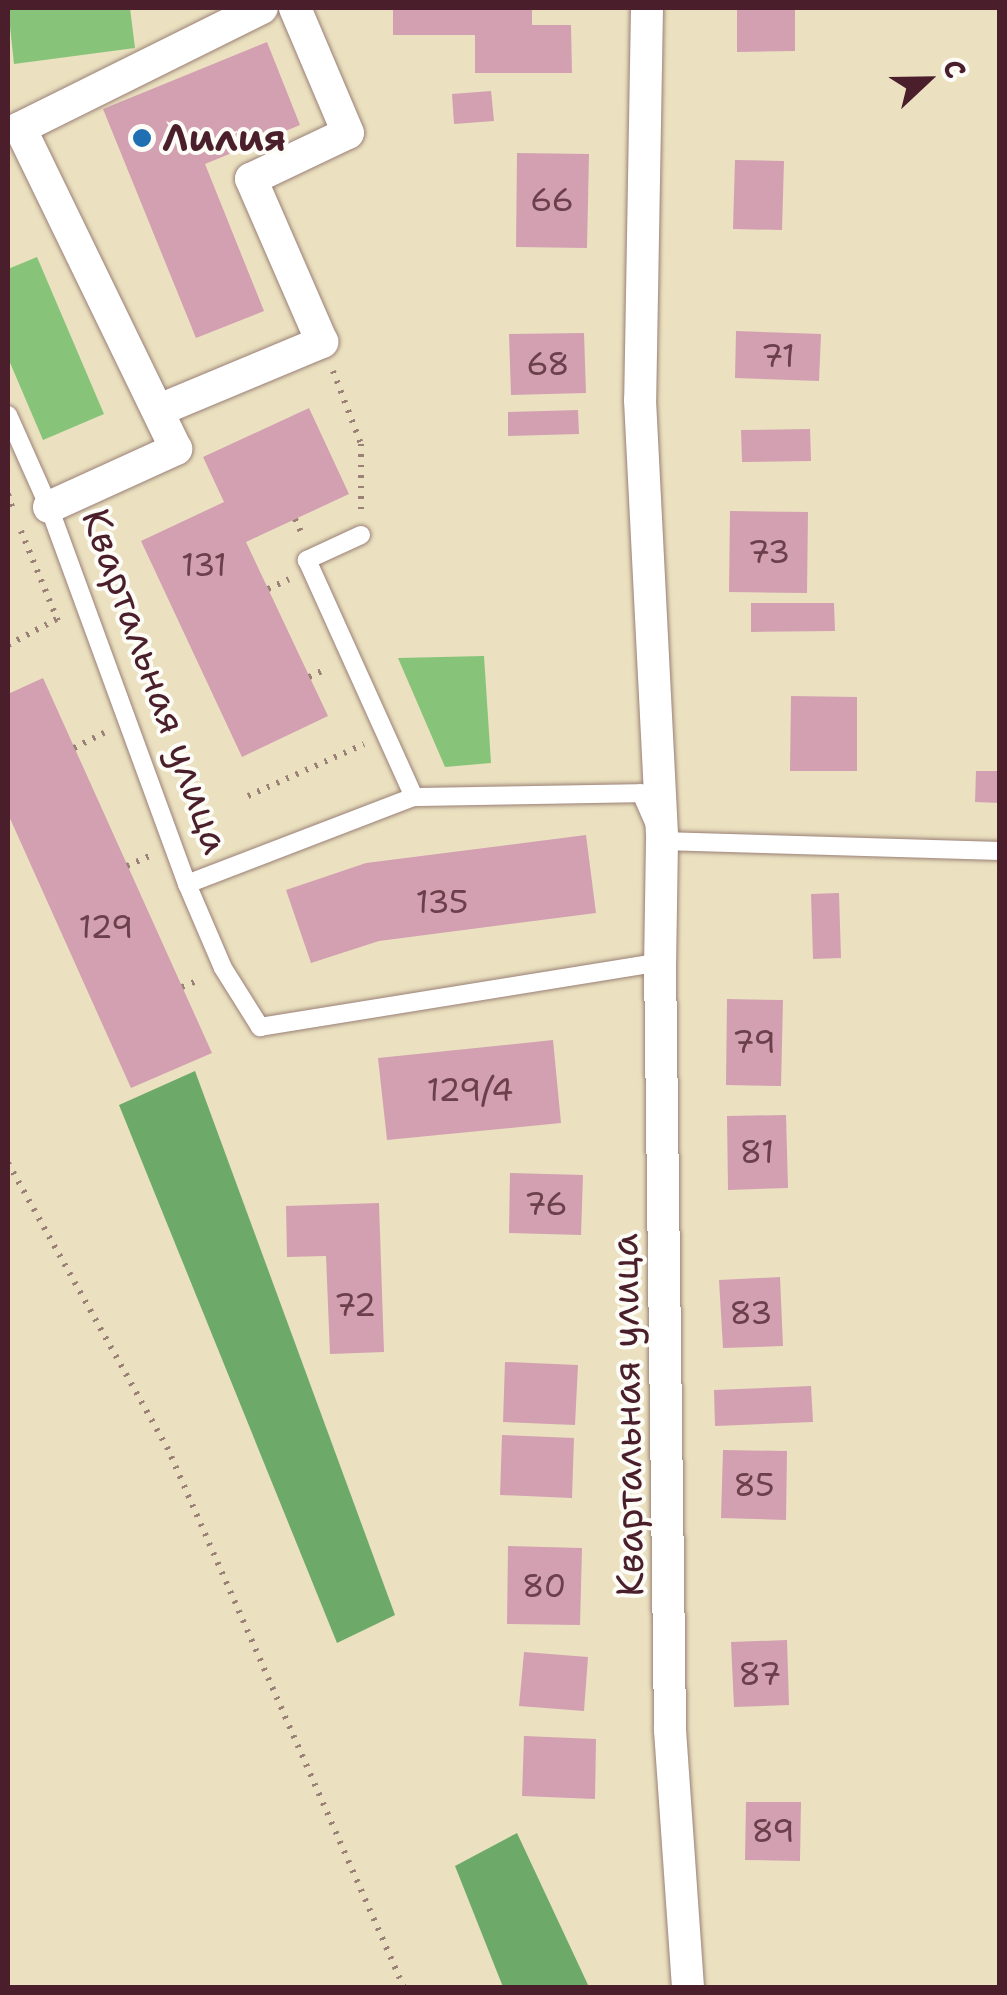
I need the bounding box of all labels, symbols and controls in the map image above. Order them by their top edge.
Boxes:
north arrow [877,30,977,130]
text: С [934,54,976,84]
place label: Лилия [162,115,286,161]
marker: Лилия [131,127,153,149]
house number: 66 [530,181,574,219]
house number: 71 [761,337,795,375]
house number: 68 [526,345,570,383]
street label: Квартальная улица [72,502,240,860]
house number: 73 [748,533,790,571]
house number: 131 [181,546,227,584]
house number: 135 [416,883,468,921]
house number: 129 [79,908,133,946]
house number: 79 [732,1023,776,1061]
house number: 129/4 [427,1071,513,1109]
house number: 81 [740,1133,774,1171]
house number: 76 [524,1185,568,1223]
street label: Квартальная улица [601,1233,653,1597]
house number: 72 [334,1286,376,1324]
house number: 83 [729,1294,773,1332]
house number: 85 [733,1466,775,1504]
house number: 80 [522,1567,566,1605]
house number: 87 [739,1655,781,1693]
house number: 89 [751,1812,795,1850]

